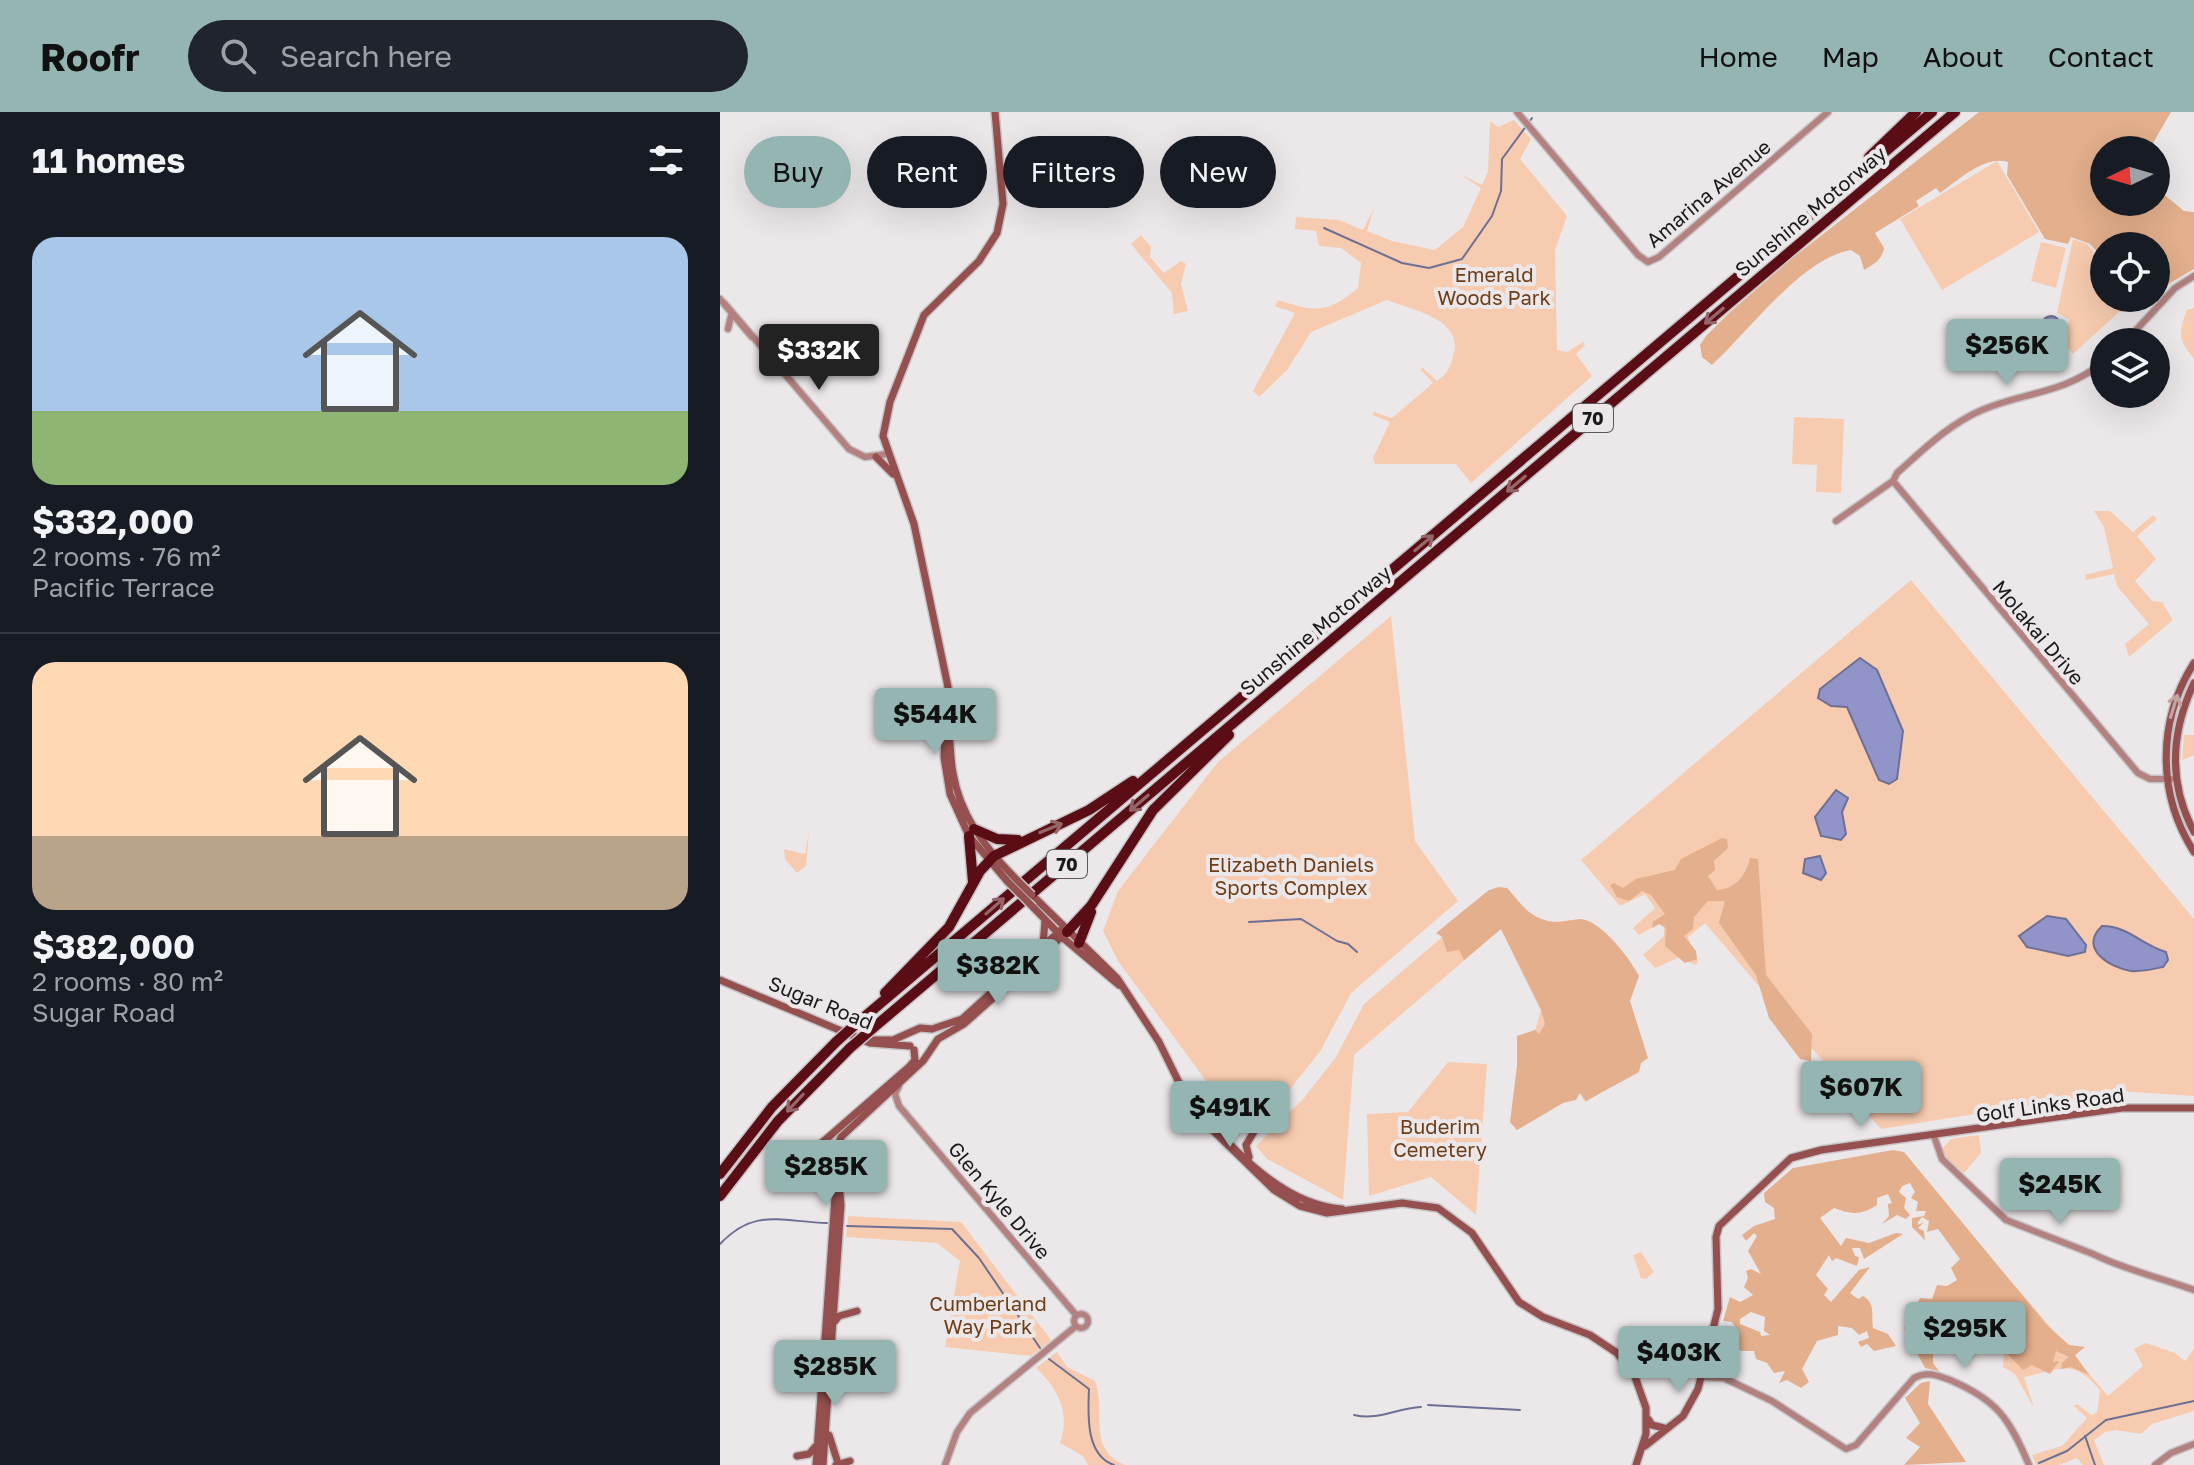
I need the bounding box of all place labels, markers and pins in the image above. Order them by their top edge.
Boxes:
pin: $256K [1951,319,2063,387]
pin: $332K [763,324,875,392]
pin: $544K [879,688,991,756]
pin: $382K [942,939,1054,1007]
pin: $607K [1805,1061,1917,1129]
pin: $491K [1174,1081,1286,1149]
pin: $285K [770,1140,882,1208]
pin: $245K [2004,1158,2116,1226]
pin: $295K [1909,1302,2021,1370]
pin: $403K [1623,1326,1735,1394]
pin: $285K [779,1340,891,1408]

